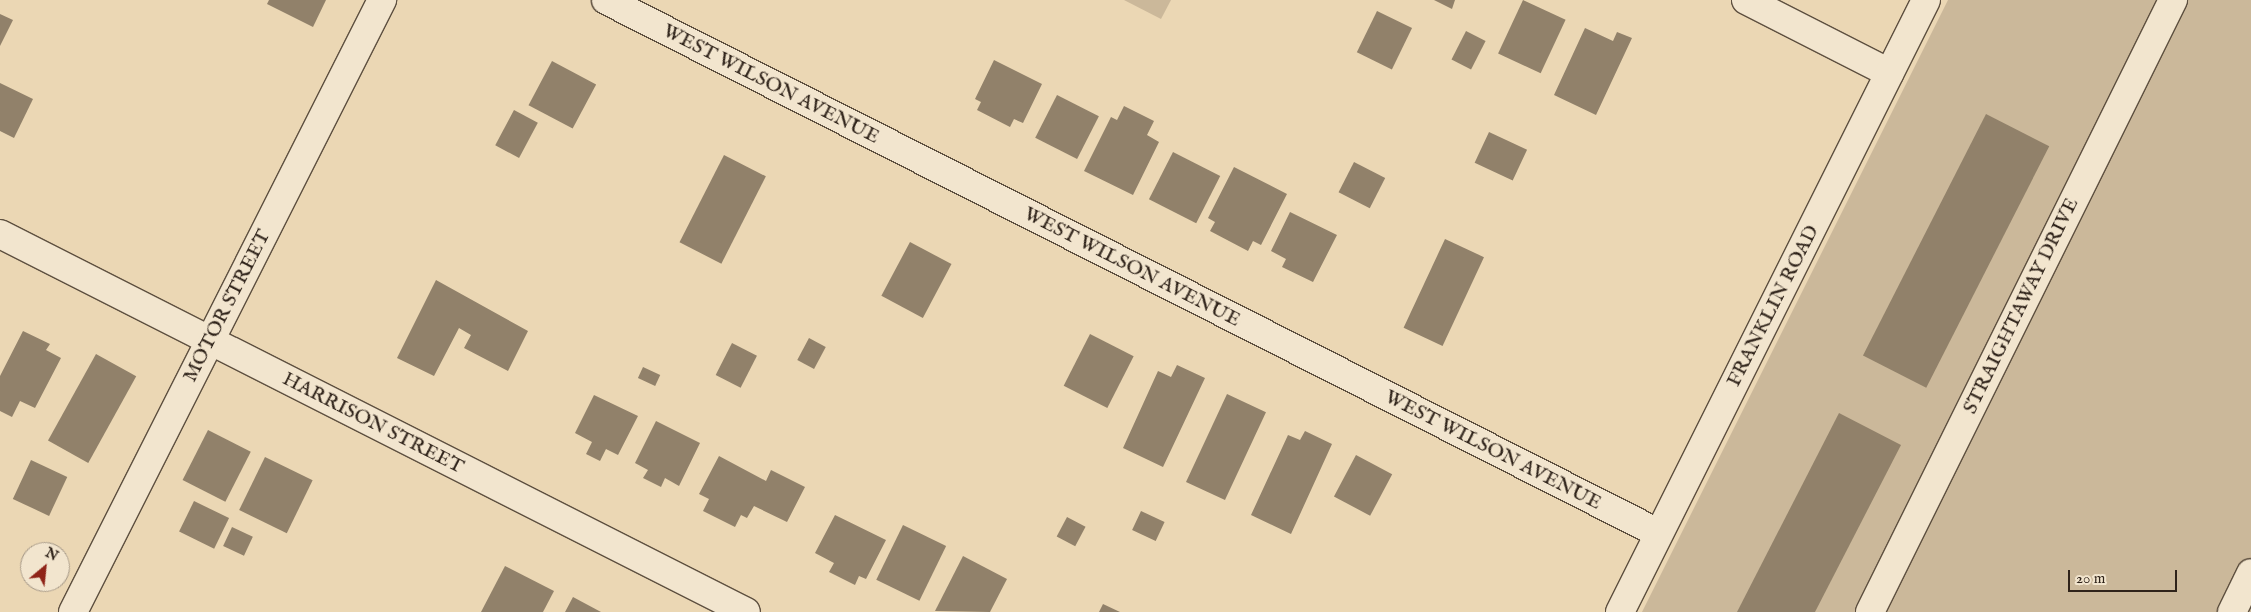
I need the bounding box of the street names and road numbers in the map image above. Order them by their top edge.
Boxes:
street label: WEST WILSON AVENUE [659,19,883,149]
street label: STRAIGHTAWAY DRIVE [1958,194,2084,418]
street label: WEST WILSON AVENUE [1020,202,1244,332]
street label: FRANKLIN ROAD [1722,221,1824,391]
street label: MOTOR STREET [178,226,276,386]
street label: HARRISON STREET [278,367,468,479]
street label: WEST WILSON AVENUE [1381,385,1605,515]

